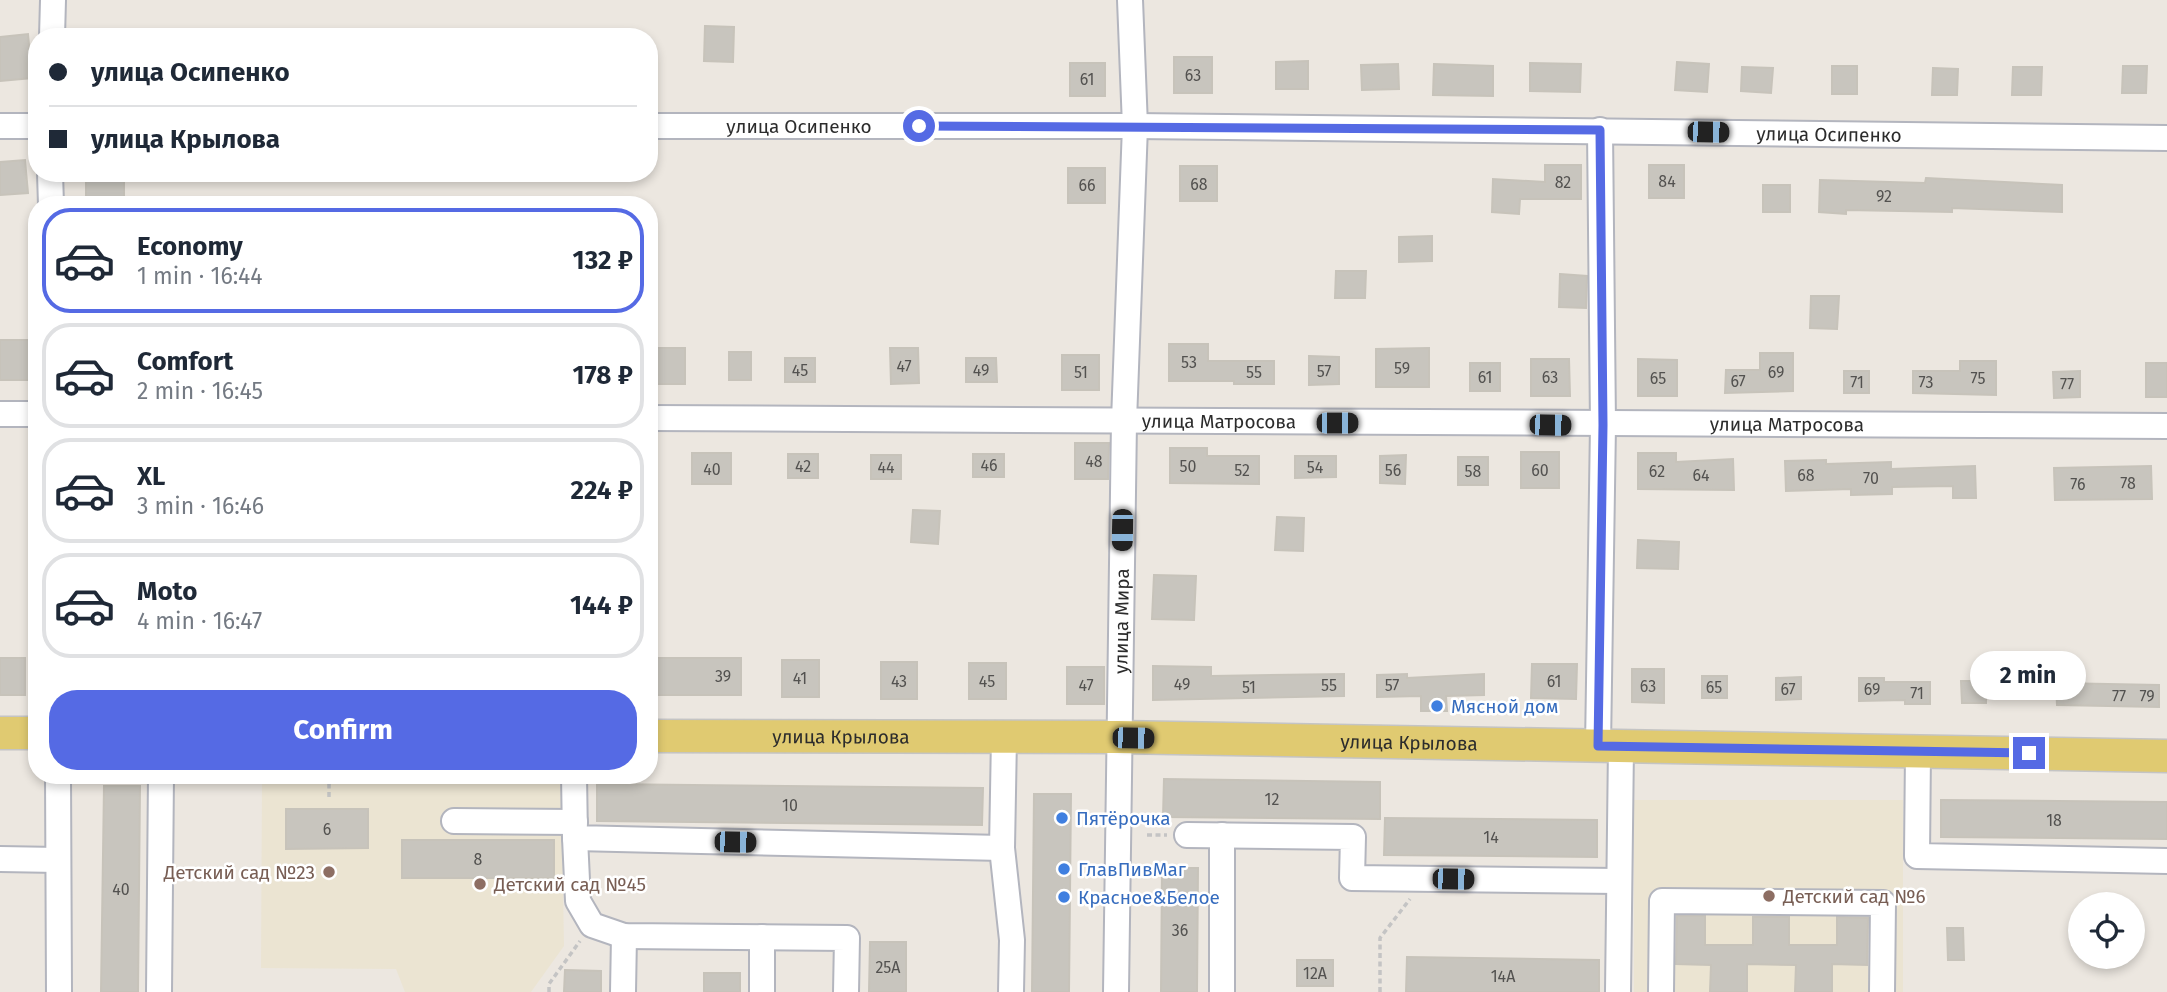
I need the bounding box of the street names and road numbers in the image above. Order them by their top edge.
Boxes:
street label: улица Осипенко [726,115,872,138]
street label: улица Осипенко [1756,122,1902,146]
street label: улица Матросова [1142,409,1296,433]
street label: улица Матросова [1710,412,1864,436]
street label: улица Мира [1109,568,1133,674]
street label: улица Крылова [772,725,910,748]
street label: улица Крылова [1340,730,1478,755]

